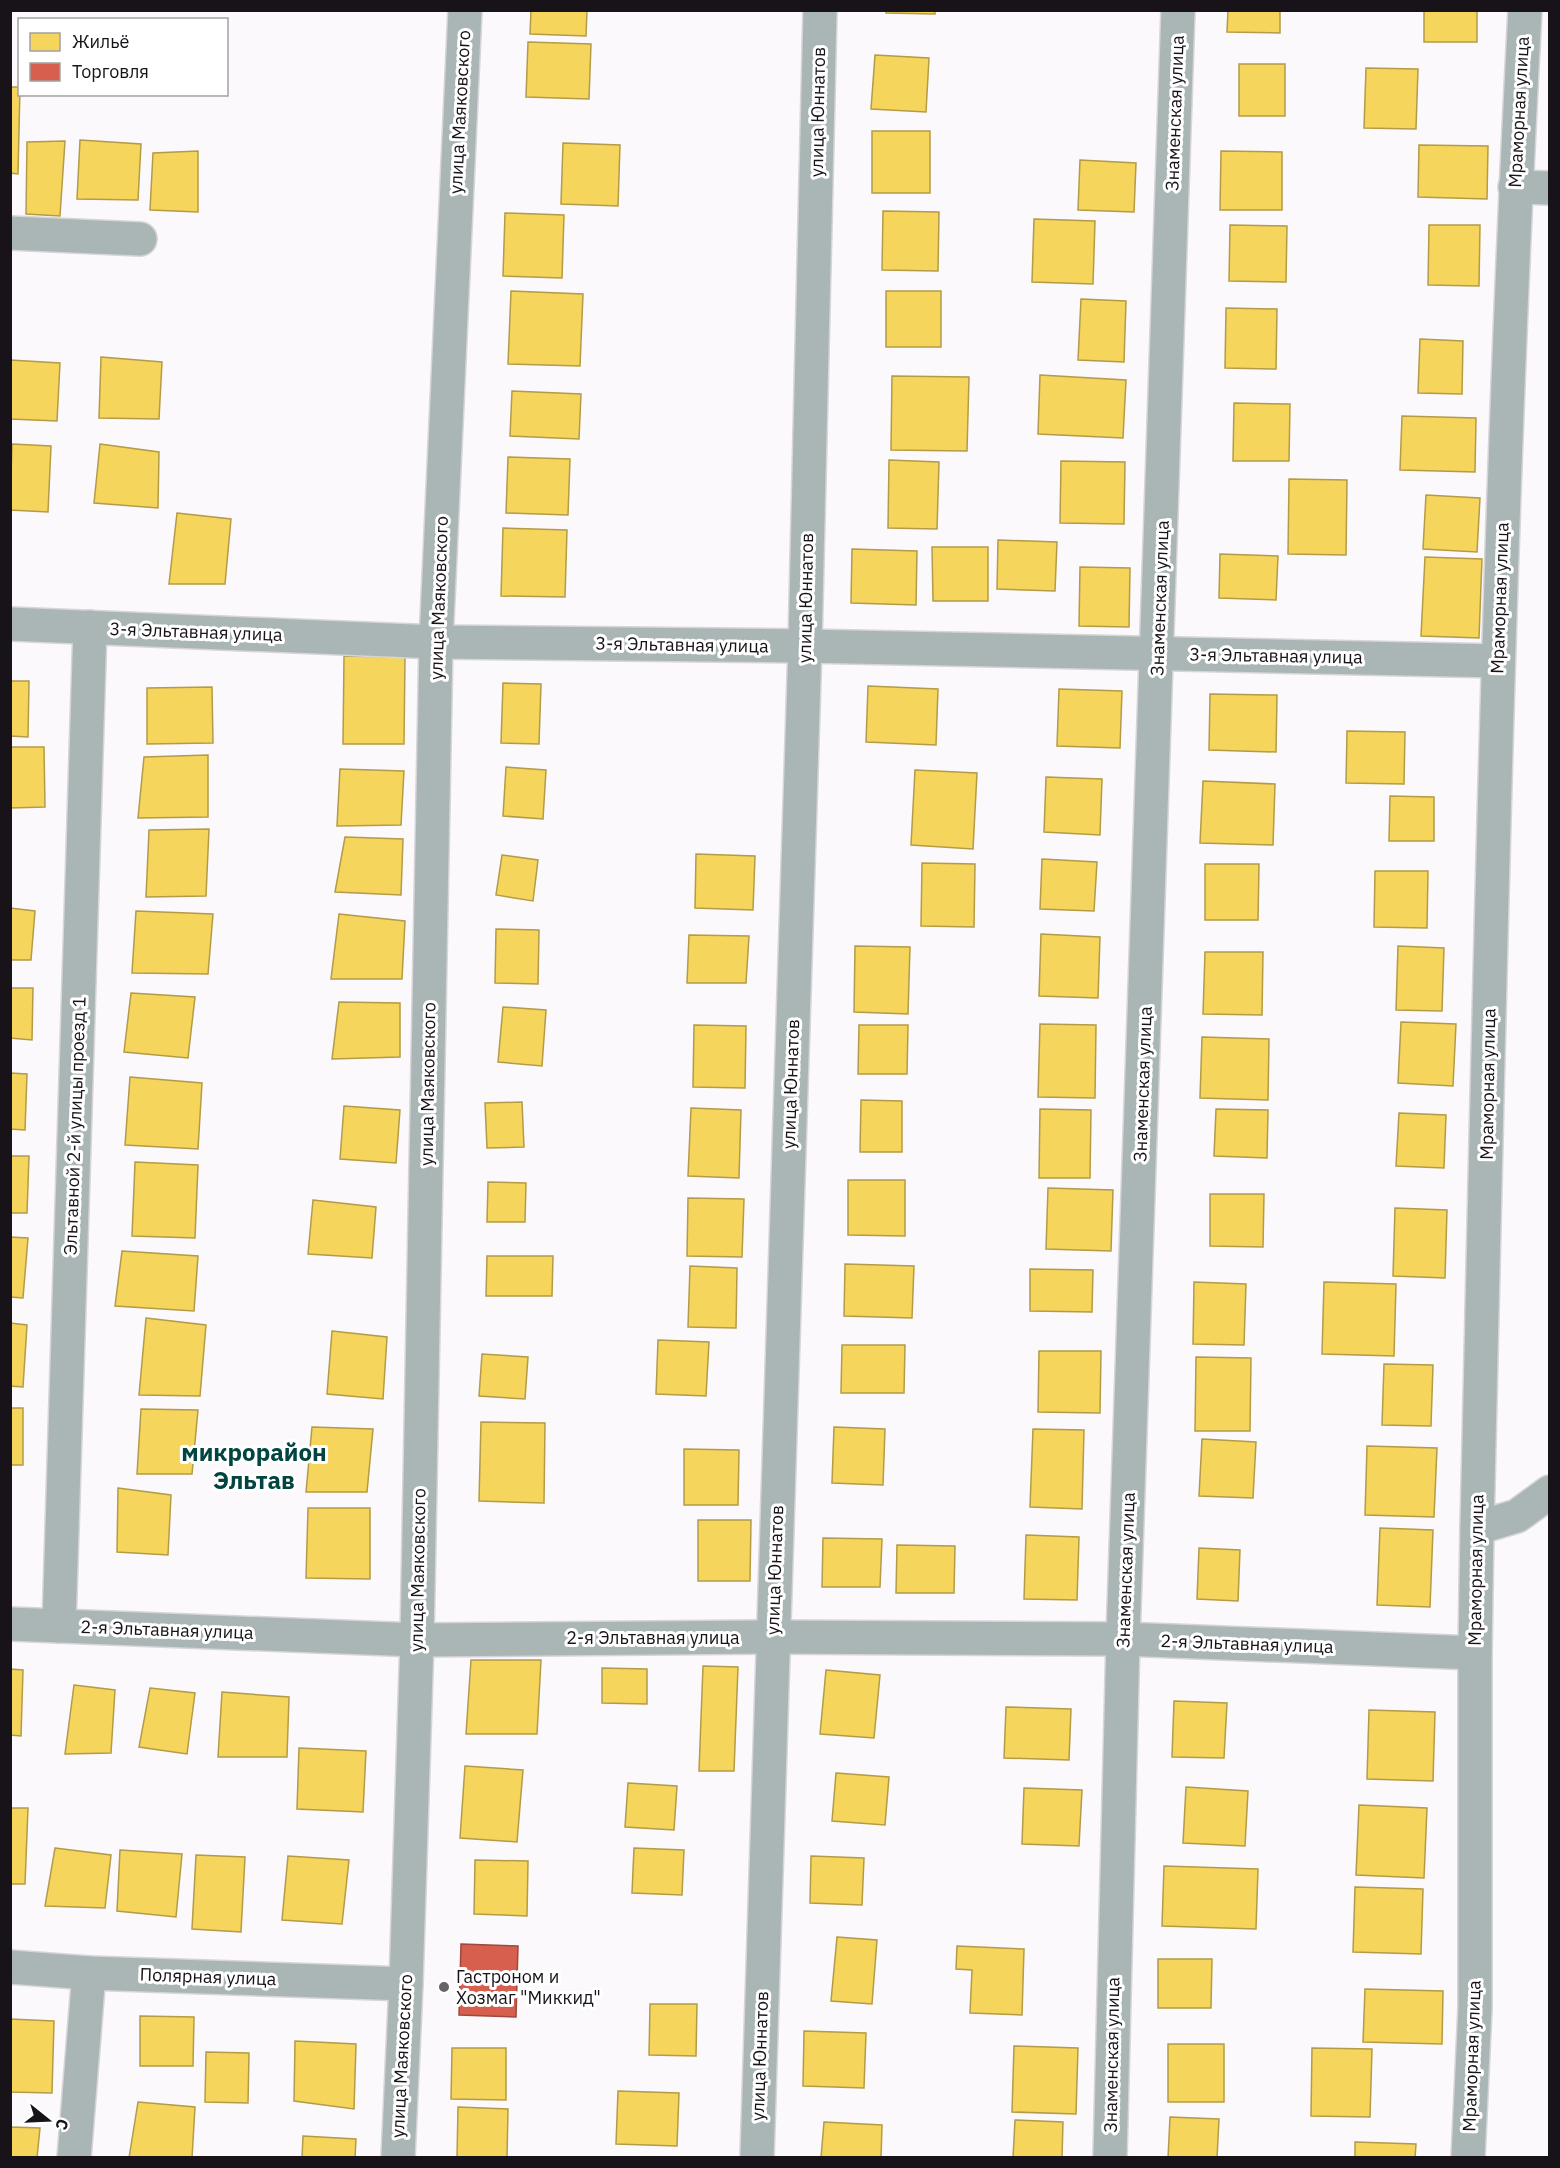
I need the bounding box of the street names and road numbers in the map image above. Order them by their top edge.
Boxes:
street label: улица Маяковского [444,29,475,194]
street label: Знаменская улица [1160,34,1189,191]
street label: Мраморная улица [1503,35,1534,188]
street label: улица Юннатов [805,47,830,177]
street label: улица Маяковского [424,516,453,680]
street label: Знаменская улица [1145,519,1174,676]
street label: Мраморная улица [1485,521,1514,674]
street label: улица Юннатов [793,533,818,663]
street label: 3-я Эльтавная улица [109,617,283,646]
street label: 3-я Эльтавная улица [595,631,769,658]
street label: 3-я Эльтавная улица [1189,642,1363,669]
street label: Эльтавной 2-й улицы проезд 1 [58,996,91,1256]
street label: улица Маяковского [415,1002,440,1166]
street label: Знаменская улица [1128,1005,1157,1162]
street label: Мраморная улица [1475,1008,1500,1160]
street label: улица Юннатов [777,1019,804,1149]
street label: улица Маяковского [405,1488,430,1652]
street label: Знаменская улица [1111,1491,1140,1648]
street label: Мраморная улица [1463,1494,1488,1646]
street label: улица Юннатов [761,1505,788,1635]
street label: 2-я Эльтавная улица [80,1615,254,1644]
street label: 2-я Эльтавная улица [566,1626,740,1649]
street label: 2-я Эльтавная улица [1160,1629,1334,1658]
street label: Полярная улица [139,1963,277,1990]
street label: улица Маяковского [386,1973,417,2138]
street label: Знаменская улица [1099,1976,1124,2133]
street label: Мраморная улица [1457,1979,1486,2132]
street label: улица Юннатов [746,1991,773,2121]

